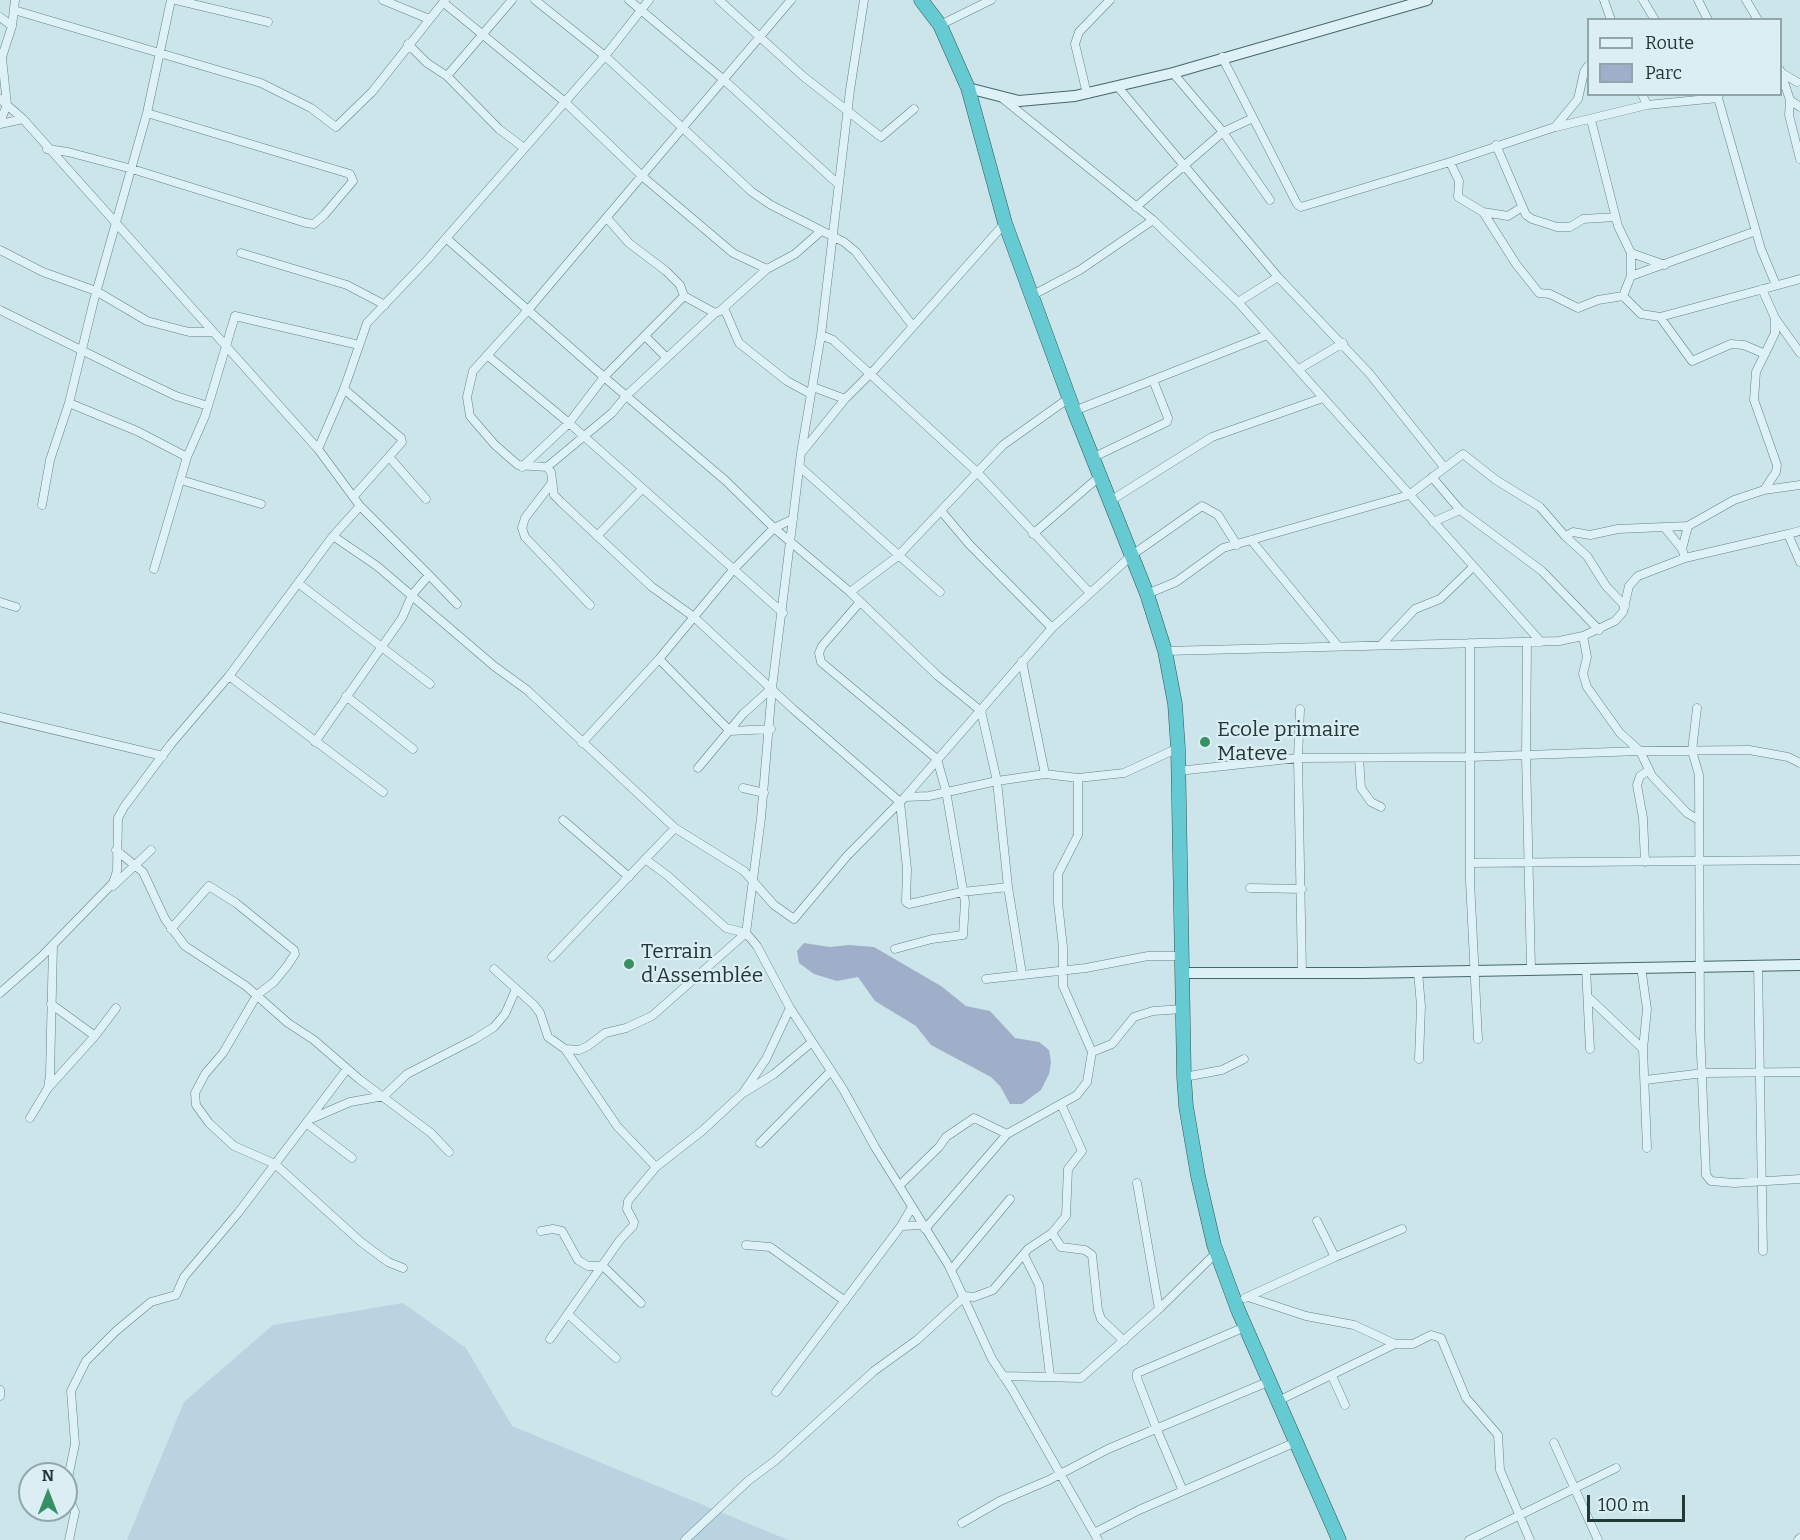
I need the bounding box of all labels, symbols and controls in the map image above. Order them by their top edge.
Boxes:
legend [1587,18,1782,96]
text: Route [1645,32,1694,54]
text: Parc [1645,62,1682,84]
place label: Ecole primaire Mateve [1217,717,1360,767]
marker: Ecole primaire Mateve [1198,735,1212,749]
place label: Terrain d'Assemblée [641,939,763,989]
marker: Terrain d'Assemblée [622,957,636,971]
north arrow [18,1462,78,1522]
text: N [42,1466,54,1485]
scale bar [1590,1483,1688,1521]
text: 100 m [1598,1494,1649,1516]

